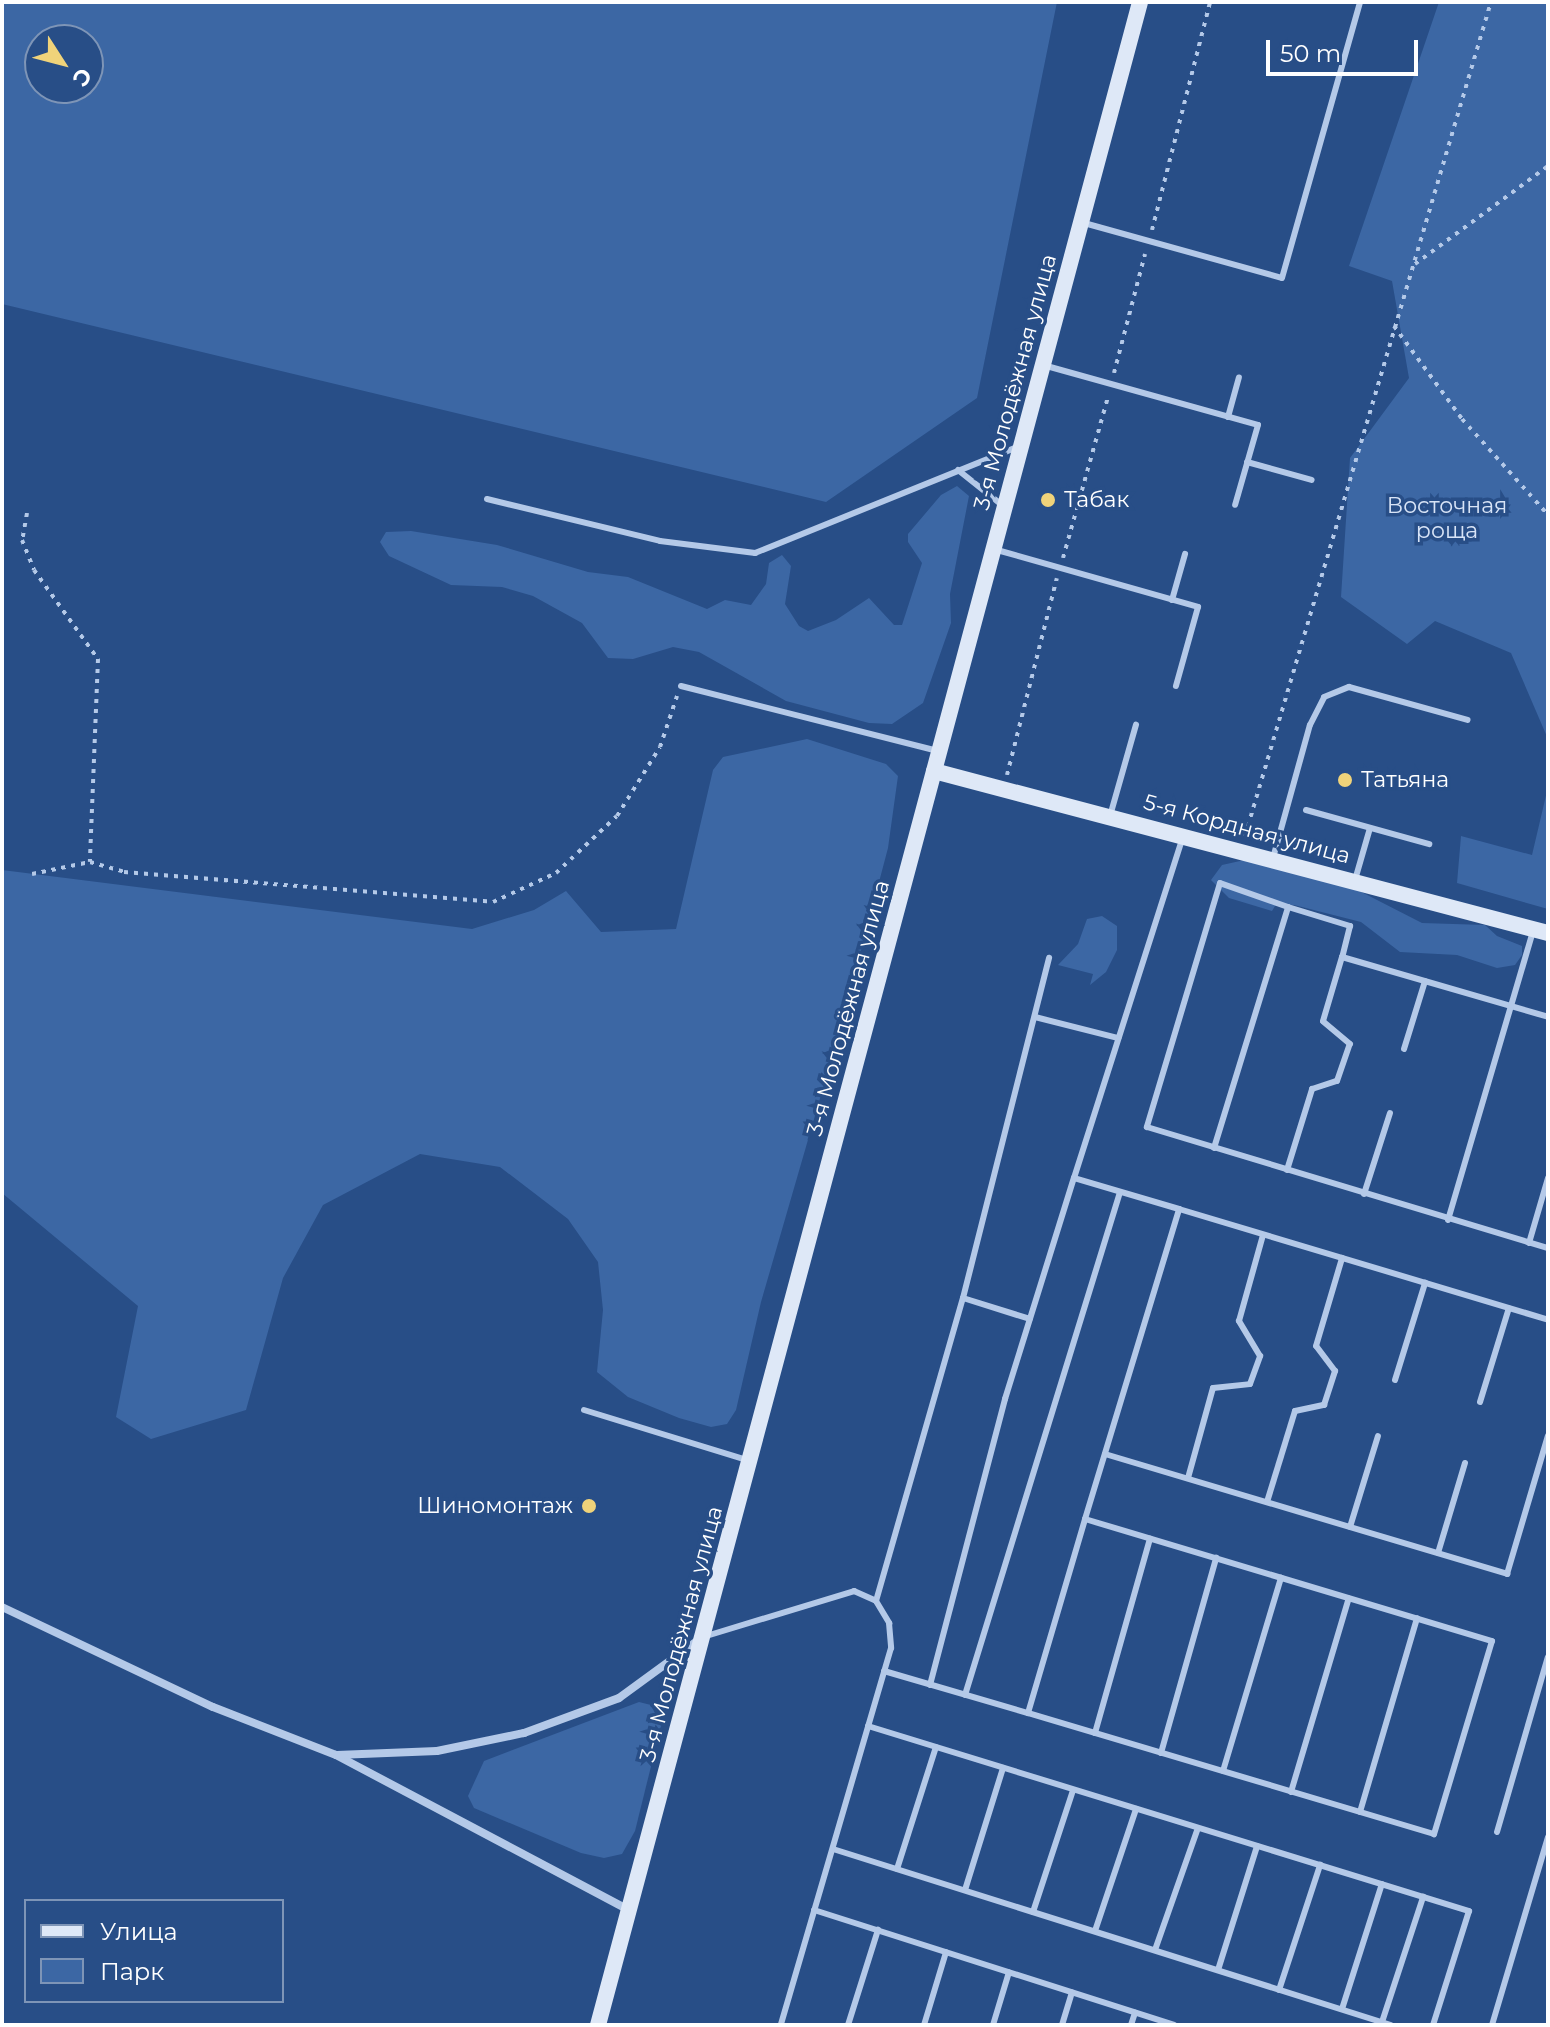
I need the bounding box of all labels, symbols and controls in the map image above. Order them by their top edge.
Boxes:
north arrow [24,24,104,104]
scale bar [1270,24,1422,74]
text: 50 m [1280,39,1341,68]
text: С [67,63,98,92]
street label: 3-я Молодёжная улица [968,251,1062,513]
place label: Табак [1064,487,1129,513]
marker: Табак [1039,491,1057,509]
park label: Восточная роща [1387,492,1507,544]
place label: Татьяна [1361,767,1449,793]
marker: Татьяна [1336,771,1354,789]
street label: 5-я Кордная улица [1141,789,1353,869]
street label: 3-я Молодёжная улица [801,877,895,1139]
place label: Шиномонтаж [417,1493,573,1519]
marker: Шиномонтаж [580,1497,598,1515]
street label: 3-я Молодёжная улица [634,1503,728,1765]
legend [24,1899,284,2003]
text: Улица [100,1917,178,1946]
text: Парк [100,1957,164,1986]

